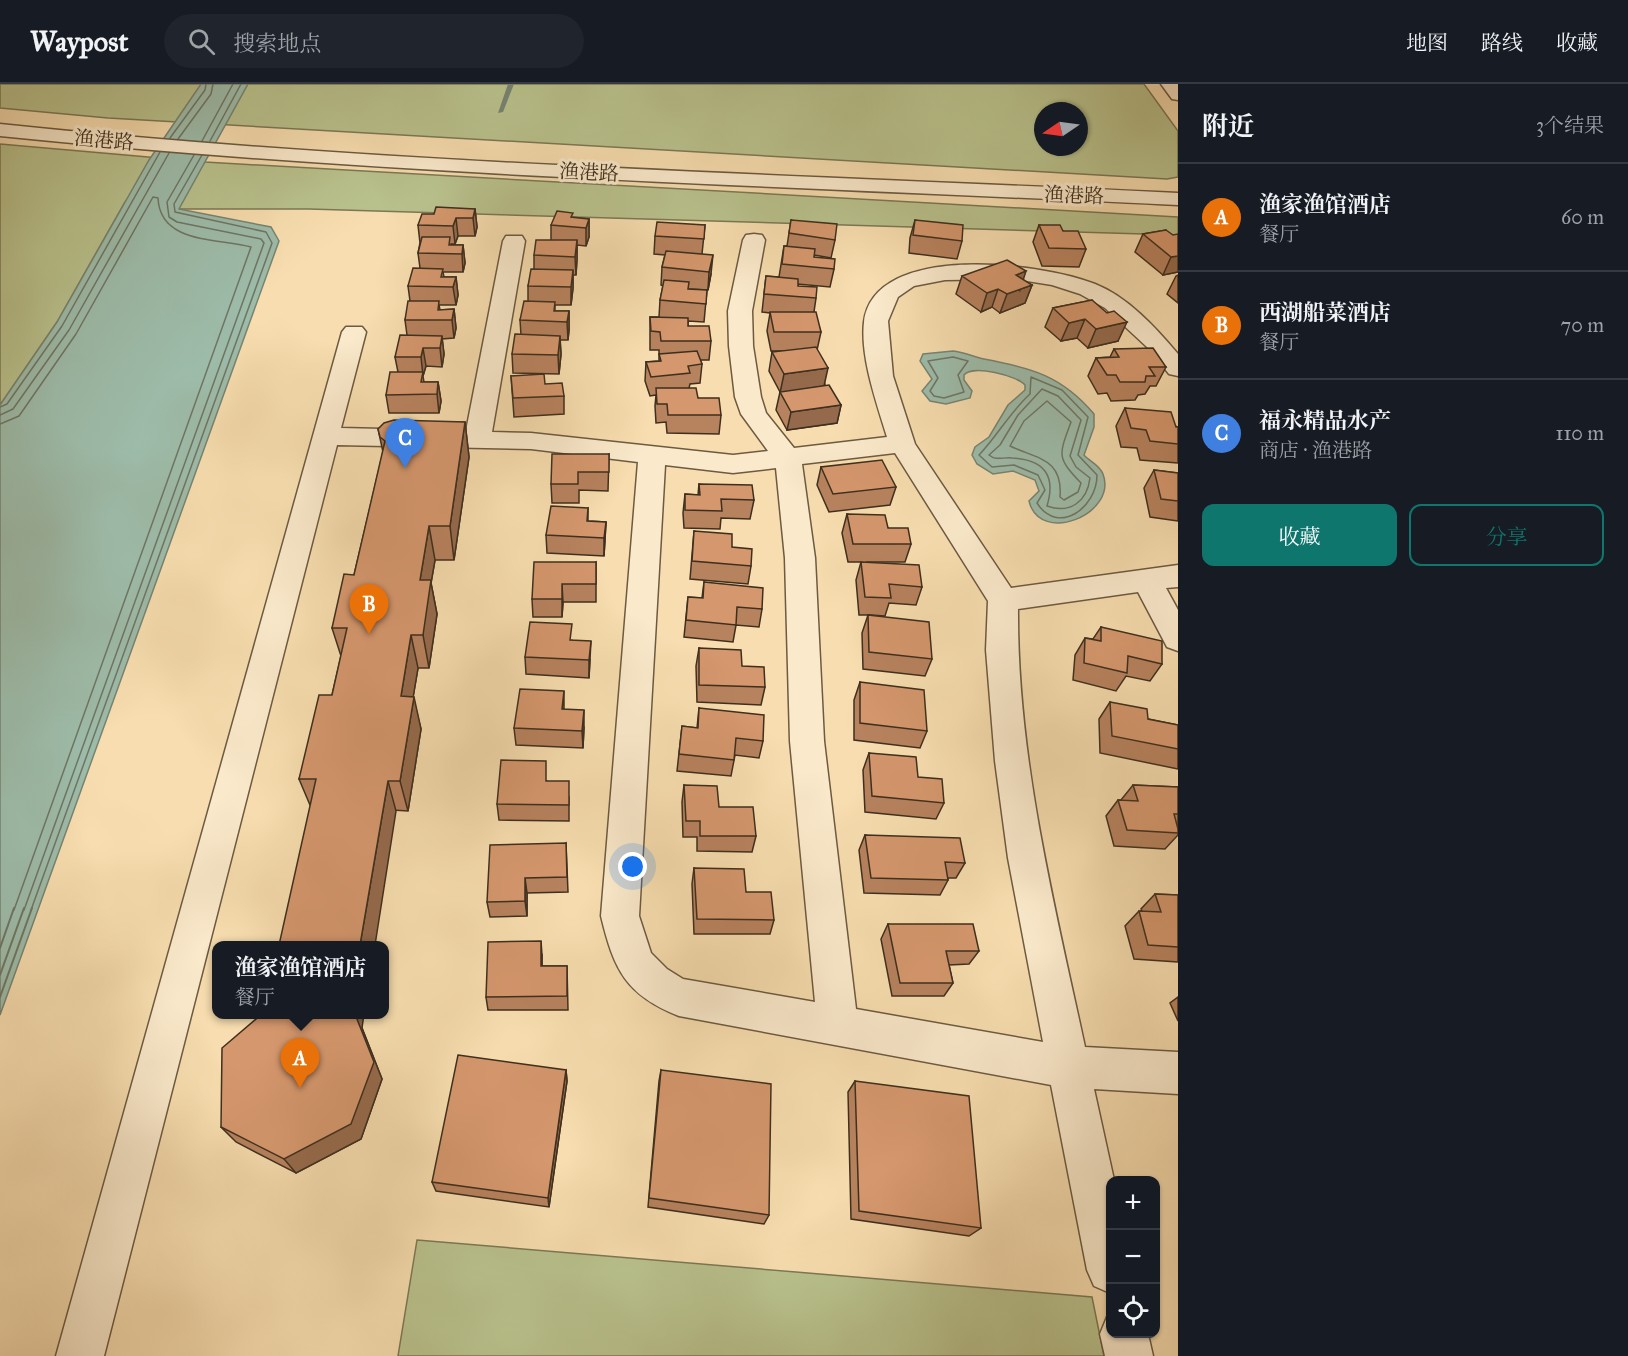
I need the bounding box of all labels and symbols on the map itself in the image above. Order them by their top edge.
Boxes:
north arrow [1034,102,1088,156]
street label: 渔港路 [73,125,135,155]
street label: 渔港路 [558,158,620,186]
street label: 渔港路 [1044,182,1104,208]
pin: C [386,418,424,468]
pin: B [350,584,388,634]
your location [618,852,647,881]
pin: A [280,1038,320,1088]

